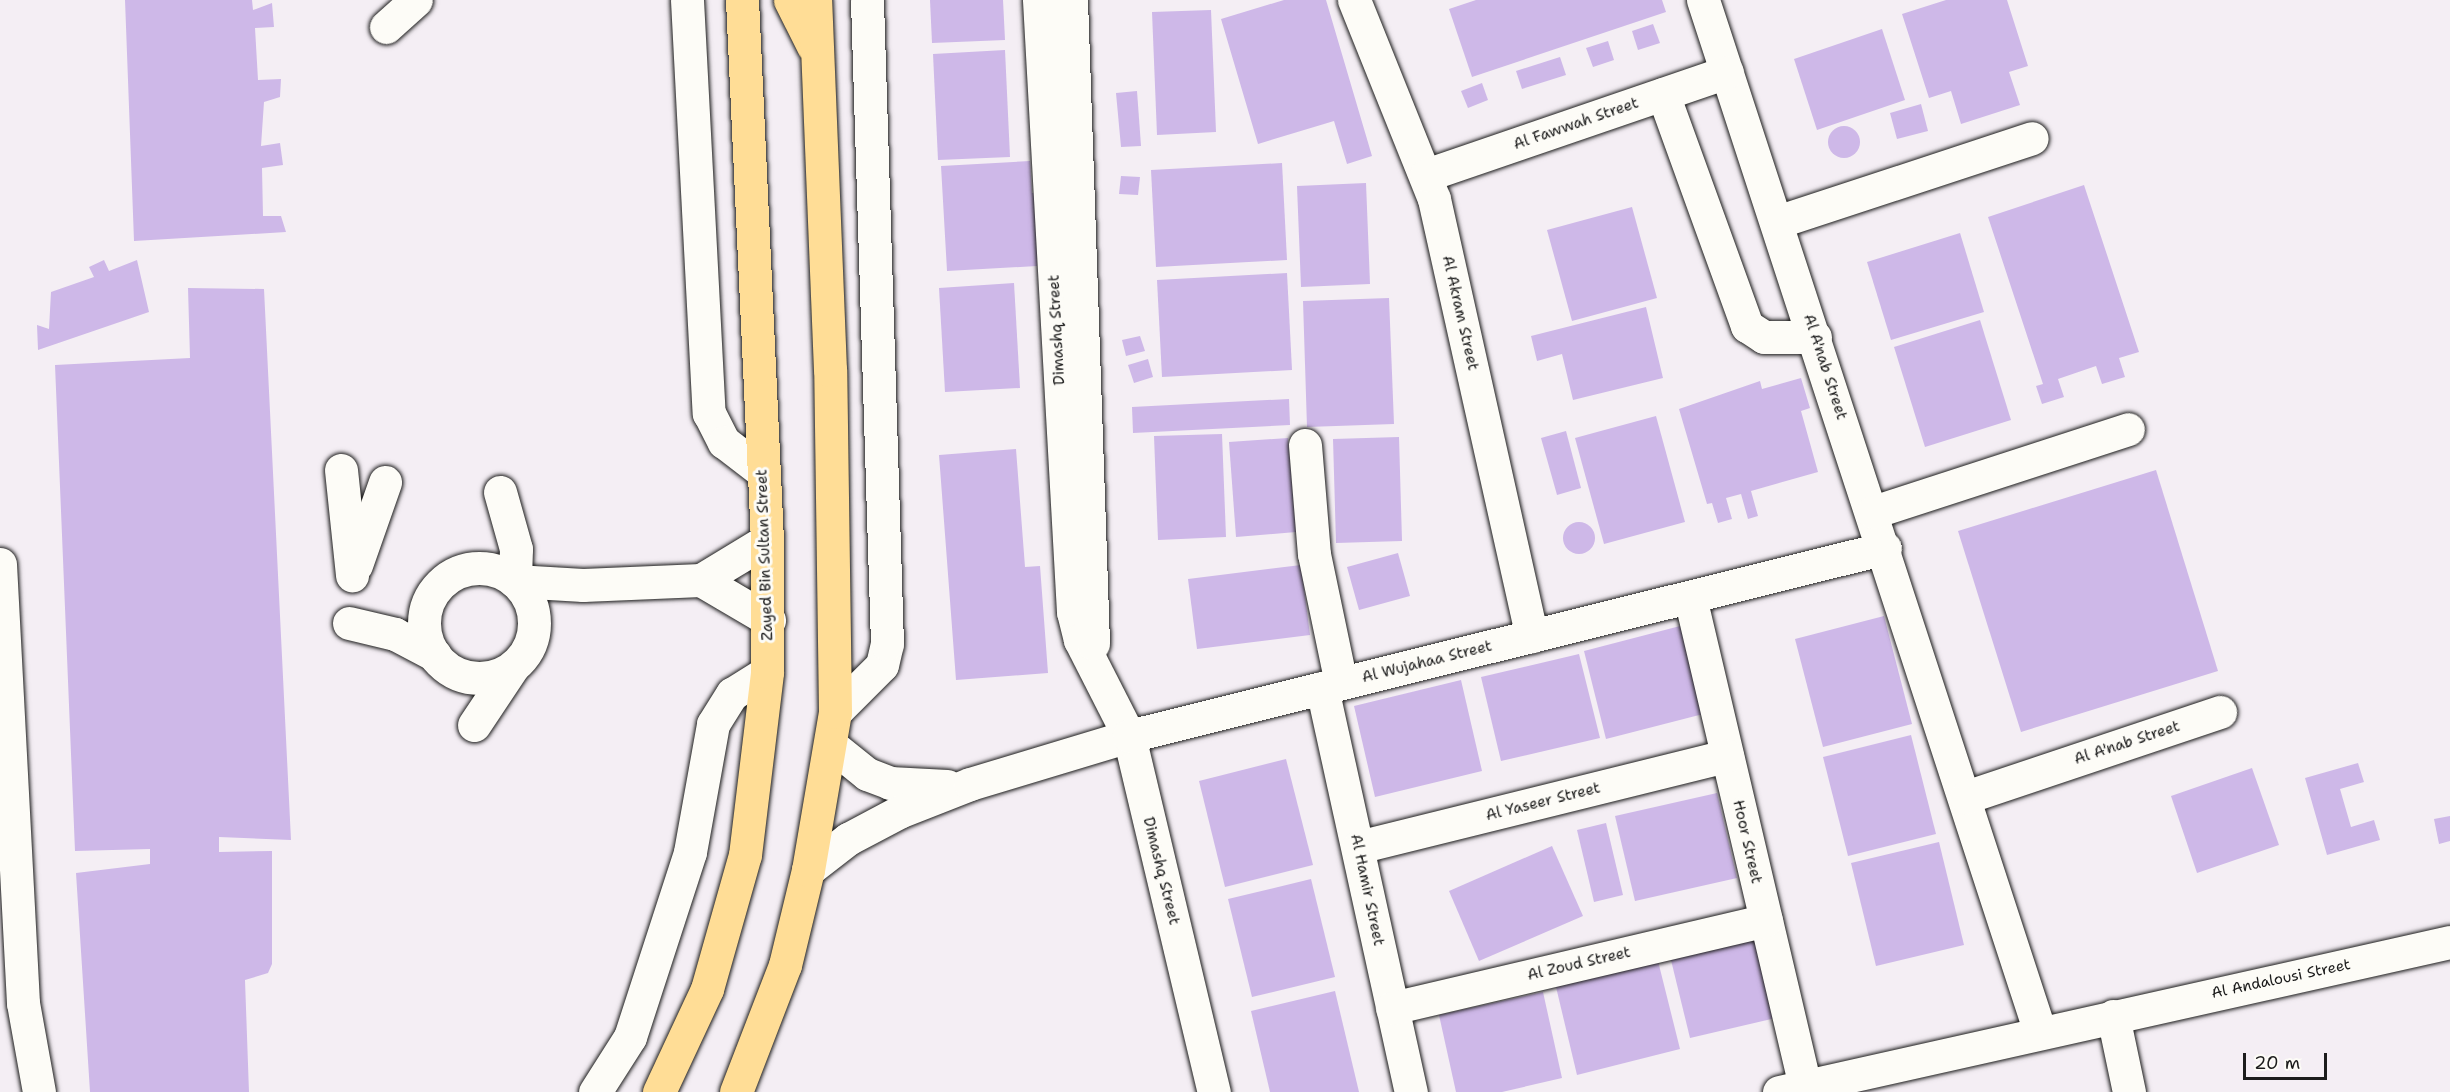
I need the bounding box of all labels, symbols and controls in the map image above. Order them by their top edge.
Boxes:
street label: Al Fawwah Street [1511,94,1641,154]
street label: Al Akram Street [1438,254,1482,372]
street label: Dimashq Street [1045,274,1069,386]
street label: Al A'nab Street [1799,312,1851,422]
street label: Zayed Bin Sultan Street [753,469,777,641]
street label: Al Wujahaa Street [1360,637,1494,687]
street label: Al A'nab Street [2072,717,2182,769]
street label: Al Yaseer Street [1484,779,1602,825]
street label: Hoor Street [1729,798,1765,886]
street label: Dimashq Street [1139,815,1183,927]
street label: Al Hamir Street [1346,833,1388,947]
street label: Al Zoud Street [1526,943,1632,985]
street label: Al Andalousi Street [2210,955,2352,1003]
scale bar [2246,1041,2330,1079]
text: 20 m [2254,1051,2300,1075]

